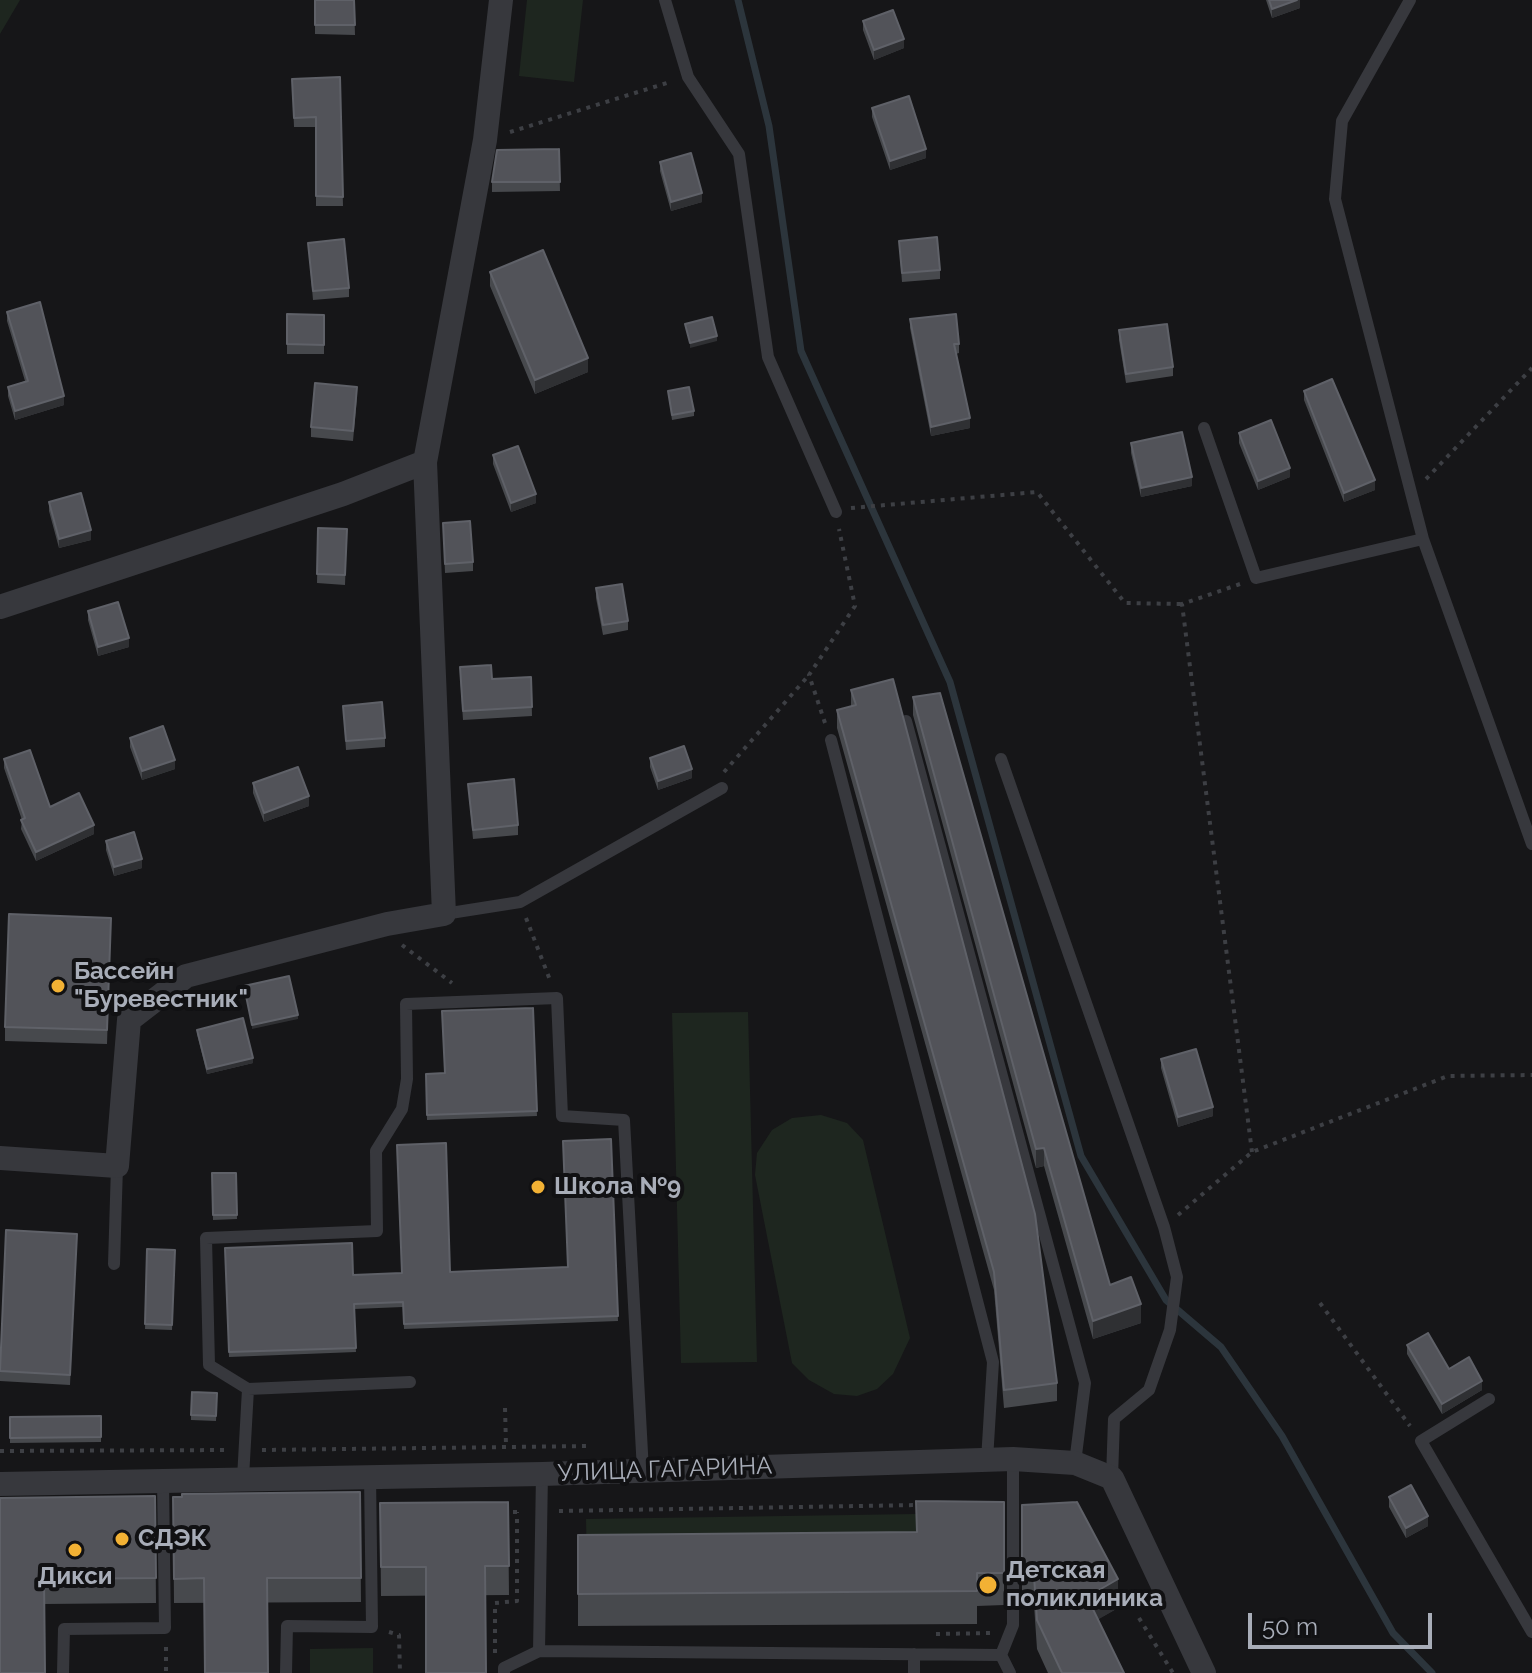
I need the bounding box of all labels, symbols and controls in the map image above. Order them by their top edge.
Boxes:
place label: Бассейн "Буревестник" [74,958,248,1014]
marker: Бассейн "Буревестник" [49,977,67,995]
place label: Школа №9 [554,1173,681,1201]
marker: Школа №9 [529,1178,547,1196]
street label: УЛИЦА ГАГАРИНА [557,1452,773,1488]
place label: СДЭК [138,1525,207,1553]
marker: СДЭК [113,1530,131,1548]
marker: Дикси [66,1541,84,1559]
place label: Детская поликлиника [1006,1557,1163,1613]
place label: Дикси [38,1563,112,1591]
marker: Детская поликлиника [977,1574,999,1596]
scale bar [1252,1597,1436,1647]
text: 50 m [1262,1612,1318,1641]

